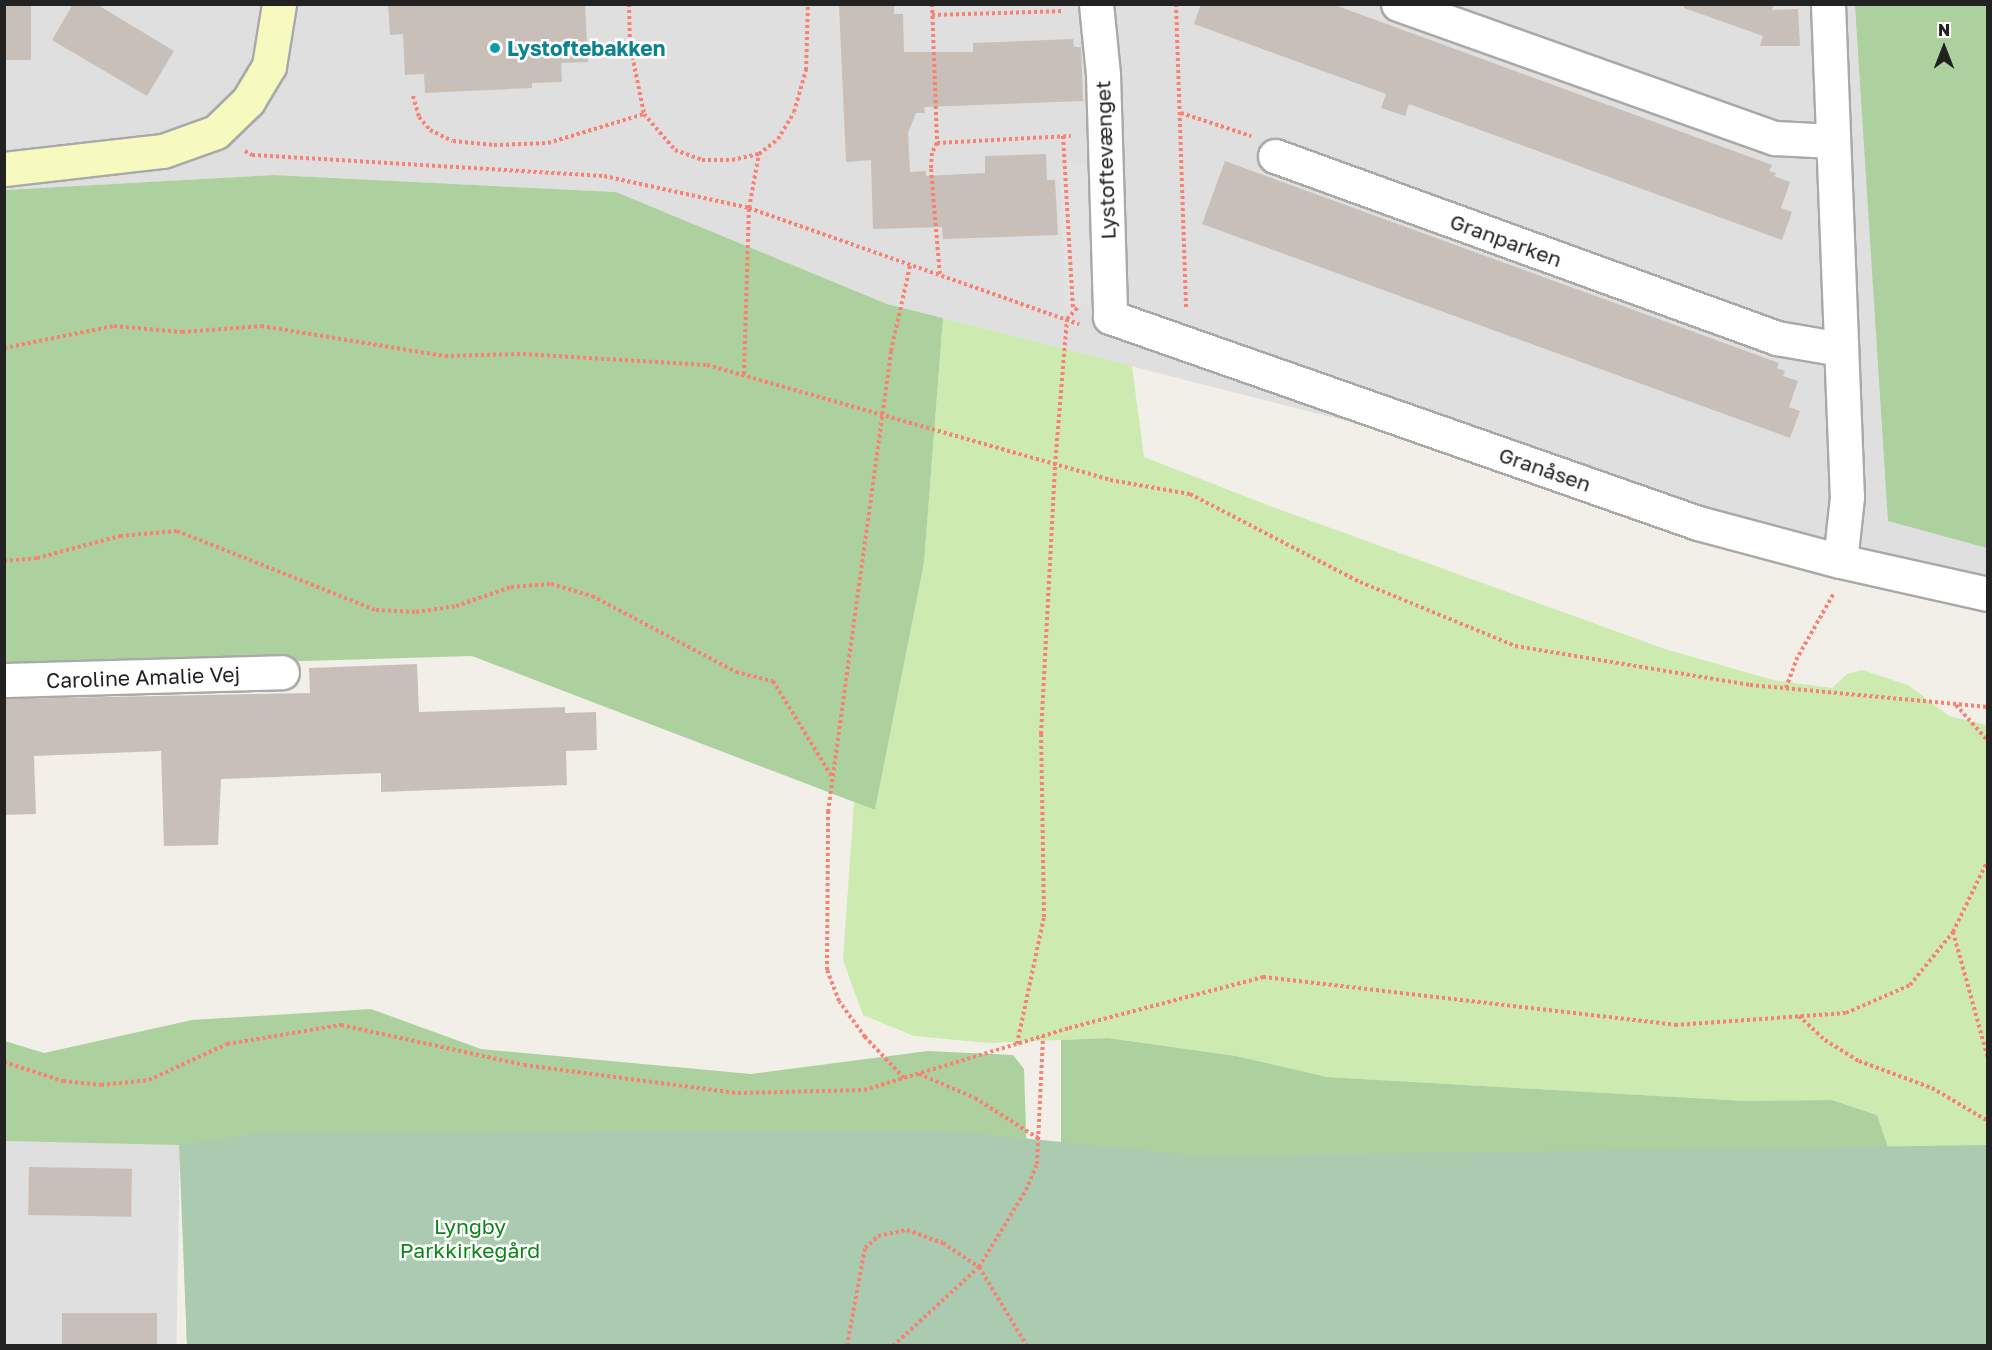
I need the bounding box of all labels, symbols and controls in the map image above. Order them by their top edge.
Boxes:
north arrow [1914,18,1974,78]
text: N [1938,20,1950,40]
place label: Lystoftebakken [507,35,665,61]
marker: Lystoftebakken [488,41,502,55]
street label: Lystoftevænget [1090,80,1120,240]
street label: Granparken [1447,208,1565,272]
street label: Granåsen [1496,442,1594,496]
street label: Caroline Amalie Vej [45,661,241,693]
park label: Lyngby Parkkirkegård [400,1213,540,1263]

